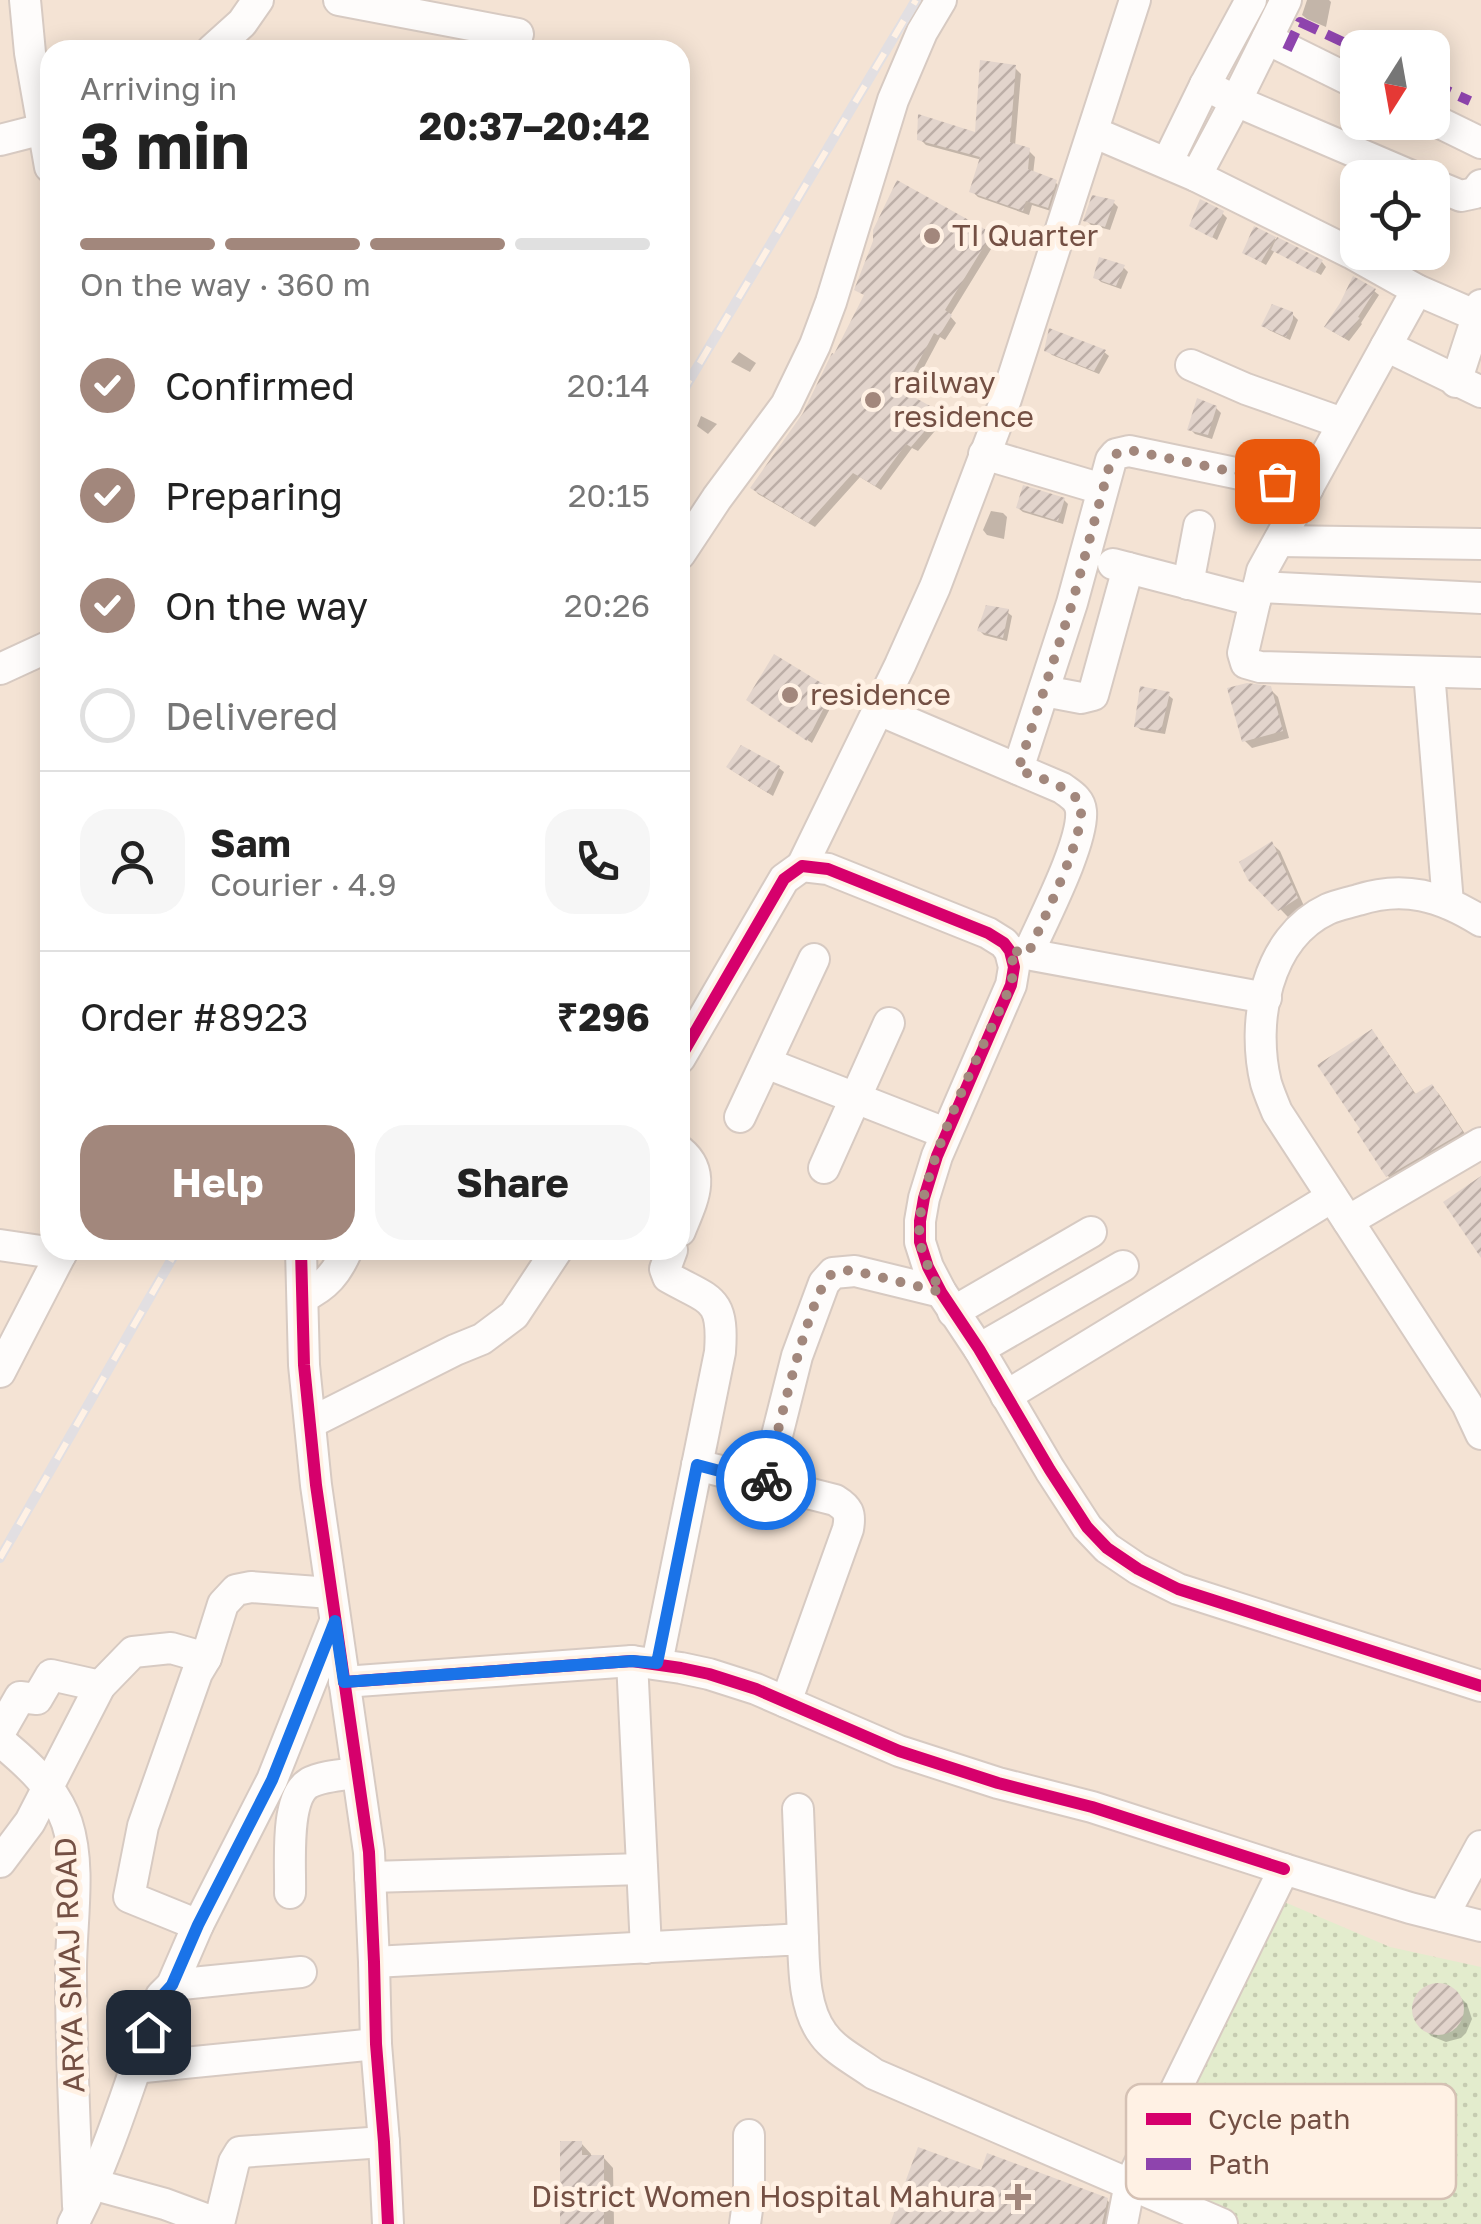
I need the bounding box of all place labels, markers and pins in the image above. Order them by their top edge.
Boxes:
place label: TI Quarter [952,217,1099,253]
marker: TI Quarter [921,225,943,247]
place label: railway residence [893,364,1034,434]
marker: railway residence [862,389,884,411]
pin [1235,439,1320,524]
place label: residence [810,676,951,712]
marker: residence [779,684,801,706]
pin [106,1990,191,2075]
place label: District Women Hospital Mahura [531,2178,996,2214]
marker: District Women Hospital Mahura [1005,2184,1031,2210]

